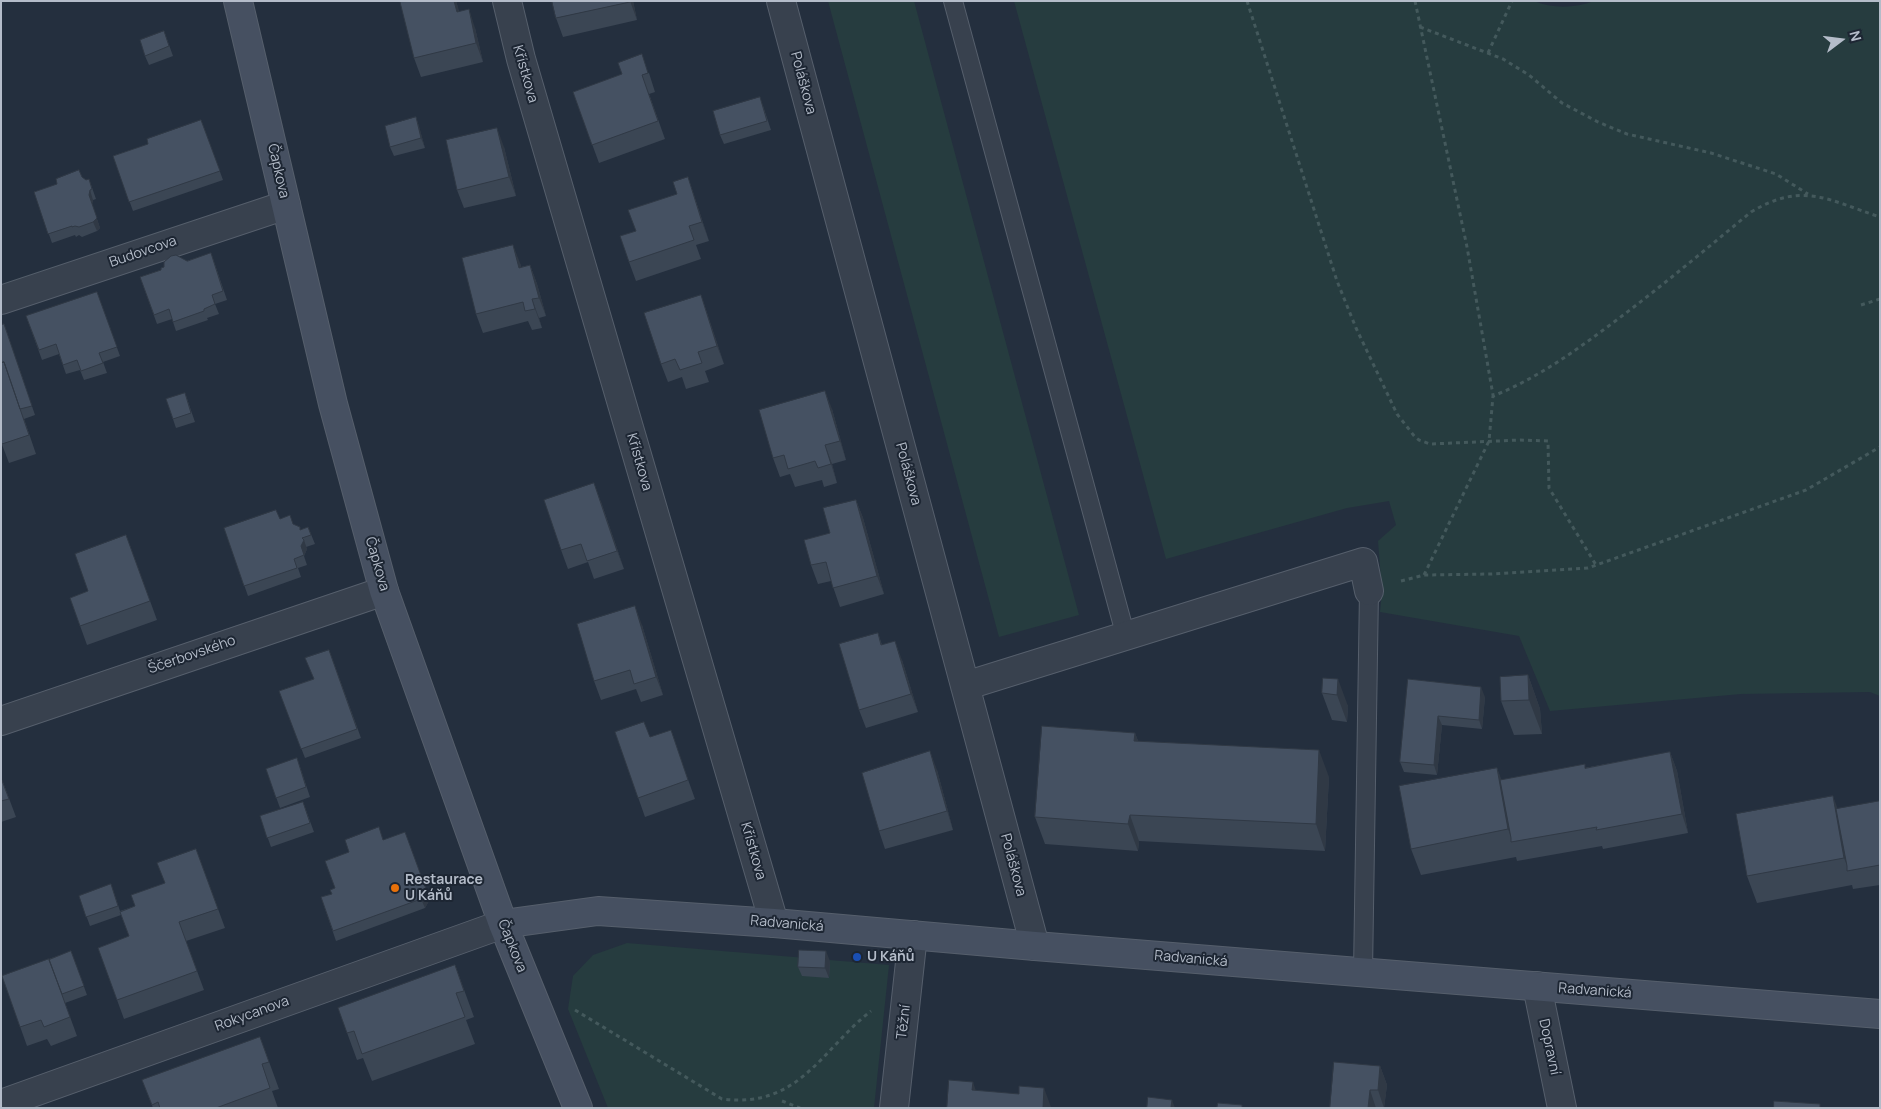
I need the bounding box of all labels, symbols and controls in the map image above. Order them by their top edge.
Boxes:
north arrow [1816,15,1866,65]
text: N [1845,29,1866,43]
street label: Křístkova [509,43,541,105]
street label: Poláškova [787,50,819,116]
street label: Čapkova [264,142,292,200]
street label: Budovcova [107,233,179,271]
street label: Křístkova [623,431,655,493]
street label: Poláškova [892,441,924,507]
street label: Čapkova [361,535,393,593]
street label: Ščerbovského [146,632,238,678]
street label: Křístkova [737,820,769,882]
street label: Poláškova [997,832,1029,898]
place label: Restaurace U Káňů [405,872,483,904]
marker: Restaurace U Káňů [389,882,401,894]
street label: Radvanická [750,912,824,936]
street label: Čapkova [494,917,530,975]
street label: Radvanická [1154,947,1228,971]
place label: U Káňů [867,949,915,965]
marker: U Káňů [851,951,863,963]
street label: Radvanická [1558,980,1632,1002]
street label: Rokycanova [213,993,291,1035]
street label: Těžní [894,1004,914,1040]
street label: Dopravní [1535,1017,1563,1077]

